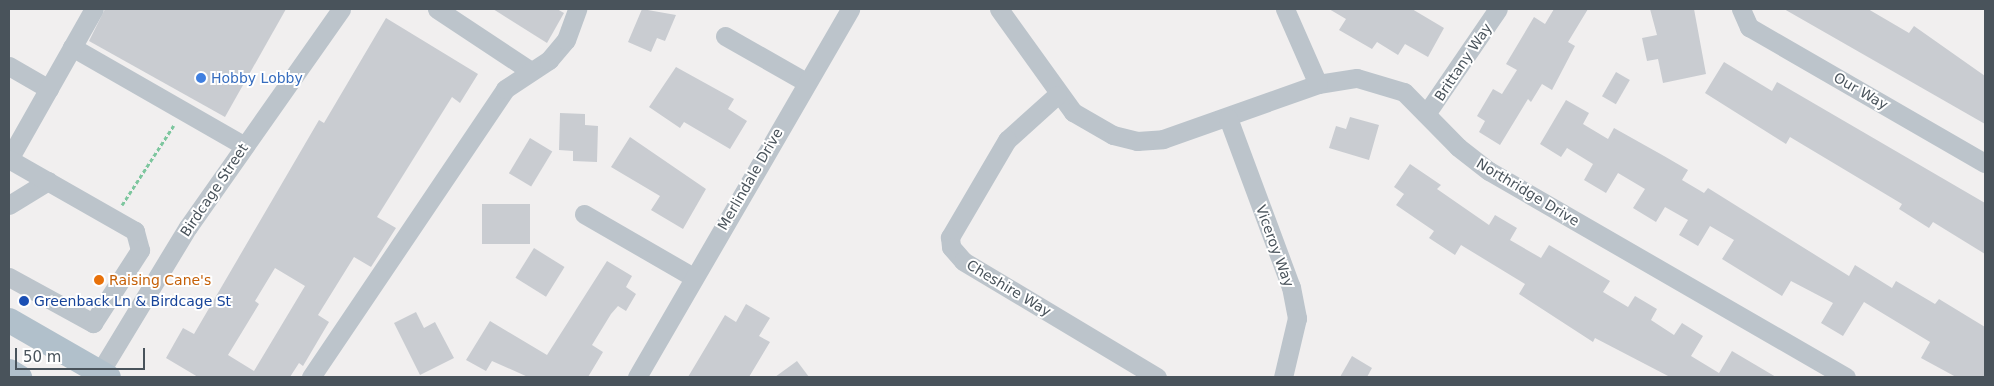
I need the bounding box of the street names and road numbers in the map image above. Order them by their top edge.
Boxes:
street label: Brittany Way [1431,20,1495,104]
street label: Our Way [1831,69,1891,113]
street label: Merlindale Drive [714,125,786,233]
street label: Birdcage Street [177,140,251,240]
street label: Northridge Drive [1474,155,1582,229]
street label: Viceroy Way [1252,203,1298,289]
street label: Cheshire Way [964,256,1054,320]

